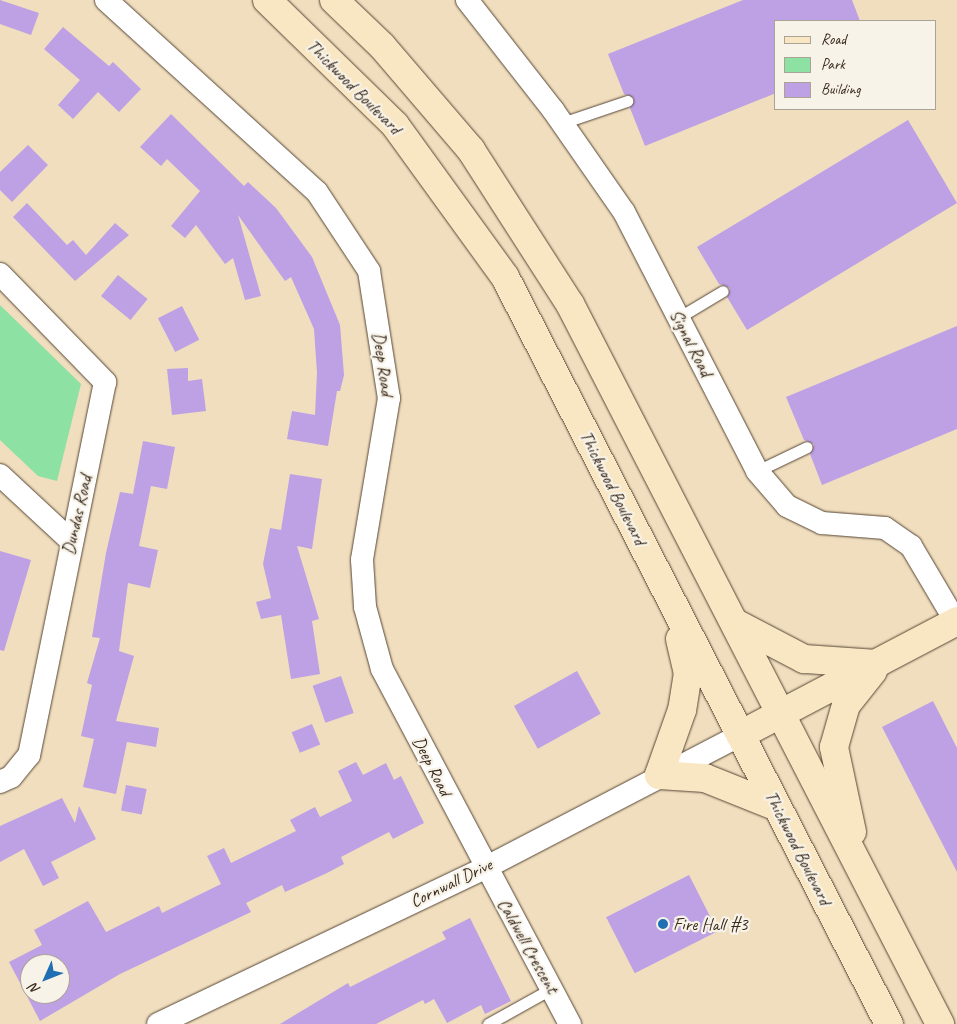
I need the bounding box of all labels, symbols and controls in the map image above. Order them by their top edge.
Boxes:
legend [774,20,937,110]
text: Road [821,30,846,49]
street label: Thickwood Boulevard [302,35,406,139]
text: Park [821,55,845,74]
text: Building [821,80,860,99]
street label: Signal Road [665,306,717,380]
street label: Deep Road [368,331,398,397]
street label: Thickwood Boulevard [575,427,651,549]
street label: Dundas Road [57,474,97,556]
street label: Deep Road [408,733,456,799]
street label: Thickwood Boulevard [760,787,836,909]
street label: Cornwall Drive [406,854,496,912]
street label: Caldwell Crescent [493,895,563,997]
place label: Fire Hall #3 [673,913,748,935]
marker: Fire Hall #3 [657,918,669,930]
north arrow [20,954,70,1004]
text: N [25,980,44,998]

